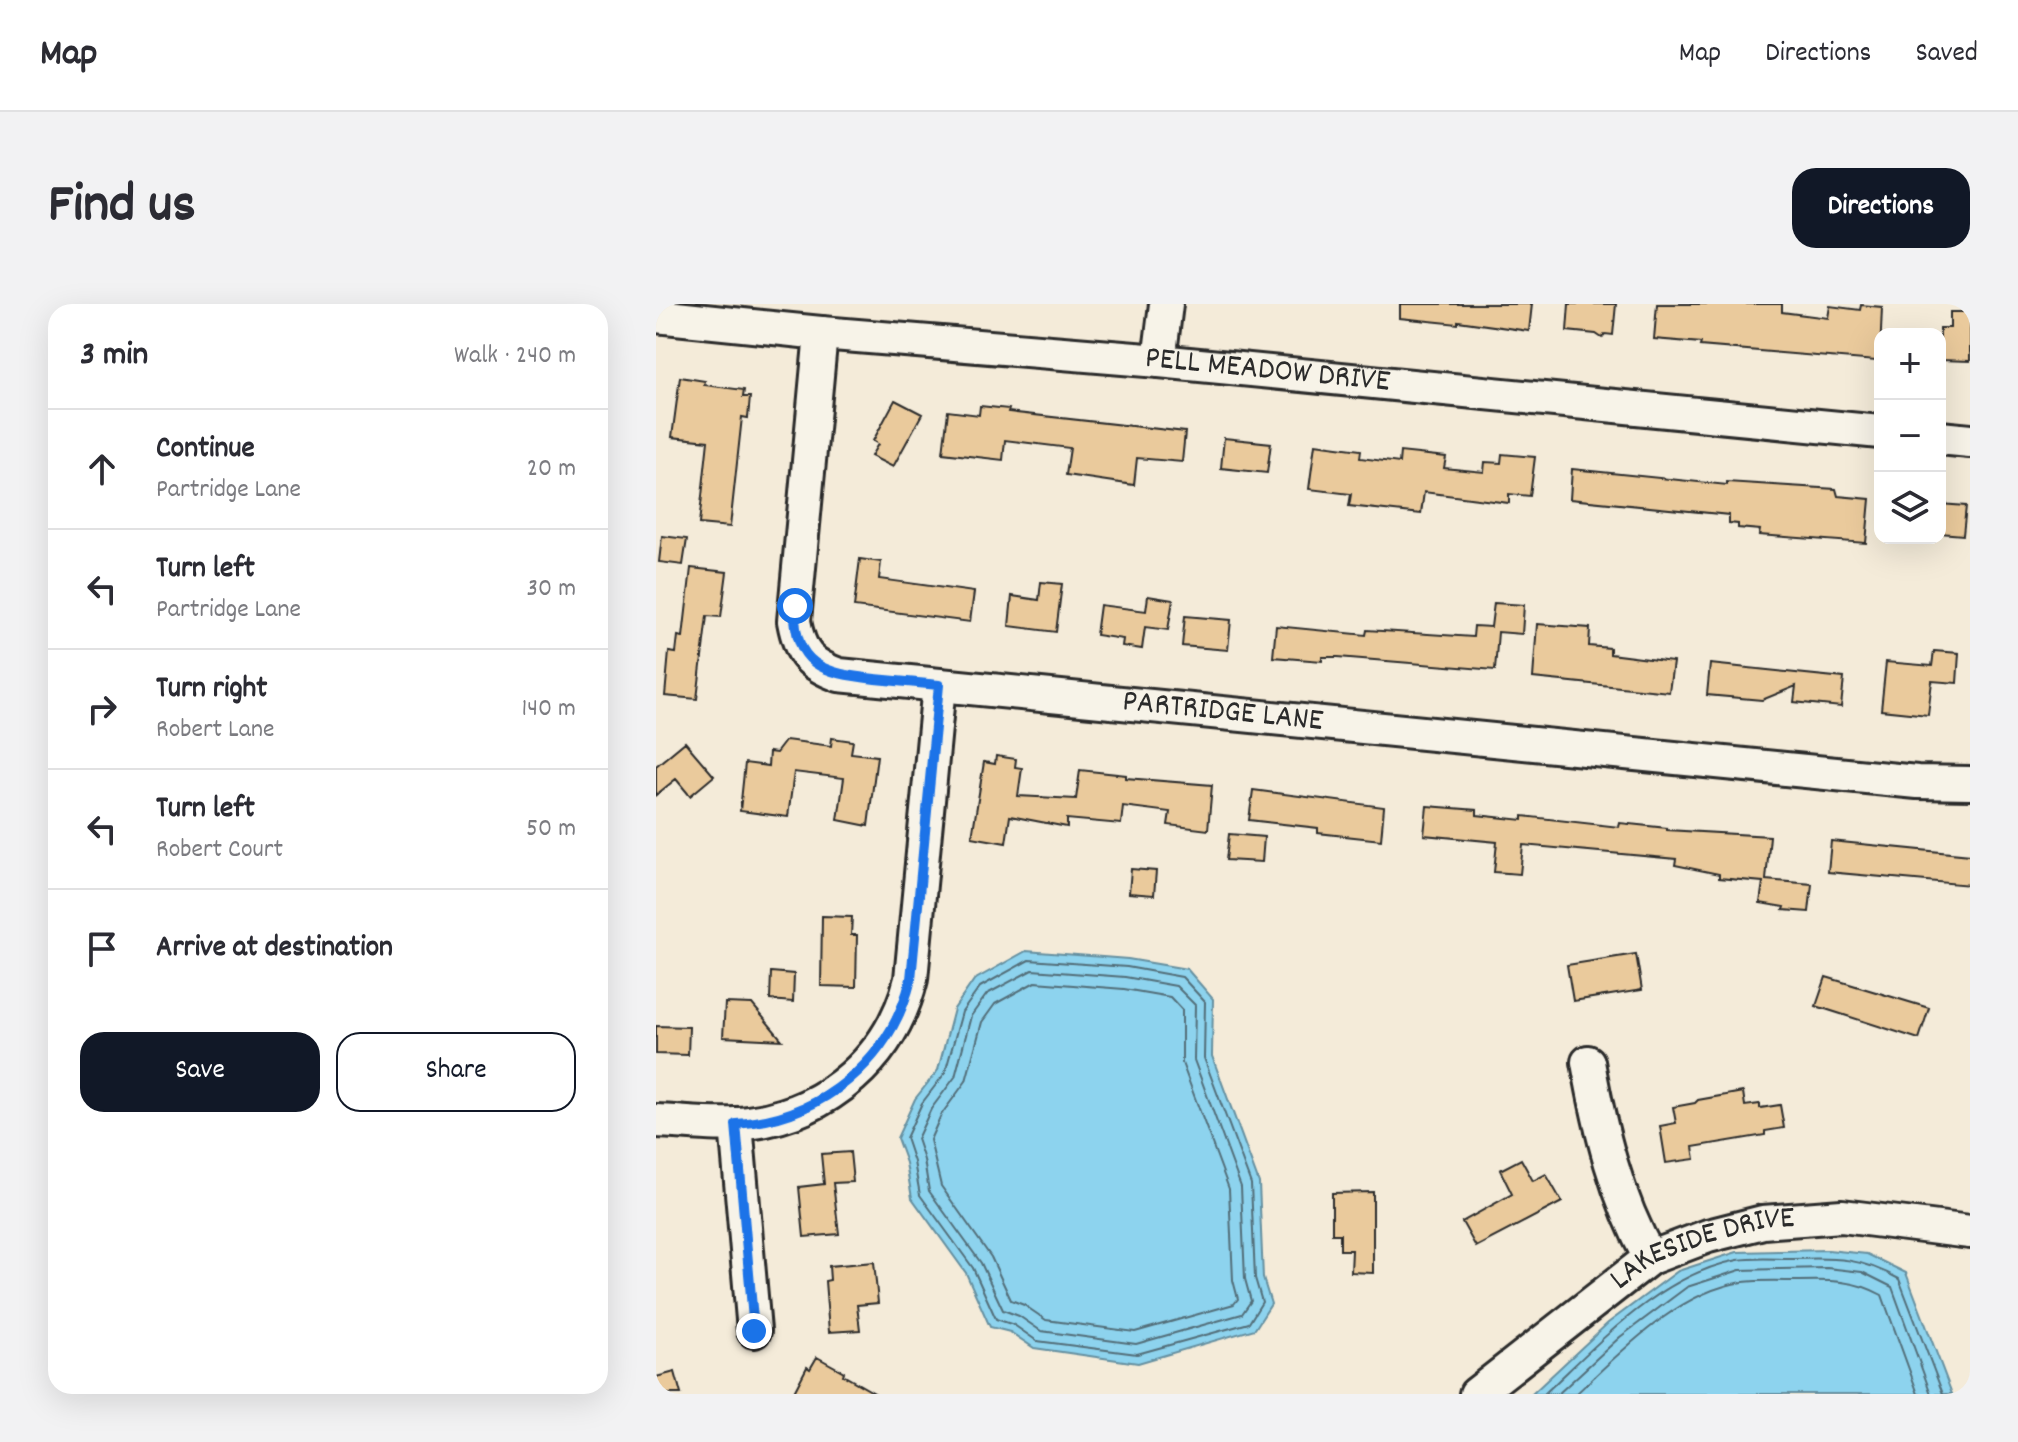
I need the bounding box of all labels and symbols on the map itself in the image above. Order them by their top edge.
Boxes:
street label: PELL MEADOW DRIVE [1143,337,1393,407]
route start [777,588,813,624]
street label: PARTRIDGE LANE [1120,680,1326,746]
street label: LAKESIDE DRIVE [1601,1197,1797,1303]
route end [736,1313,772,1349]

